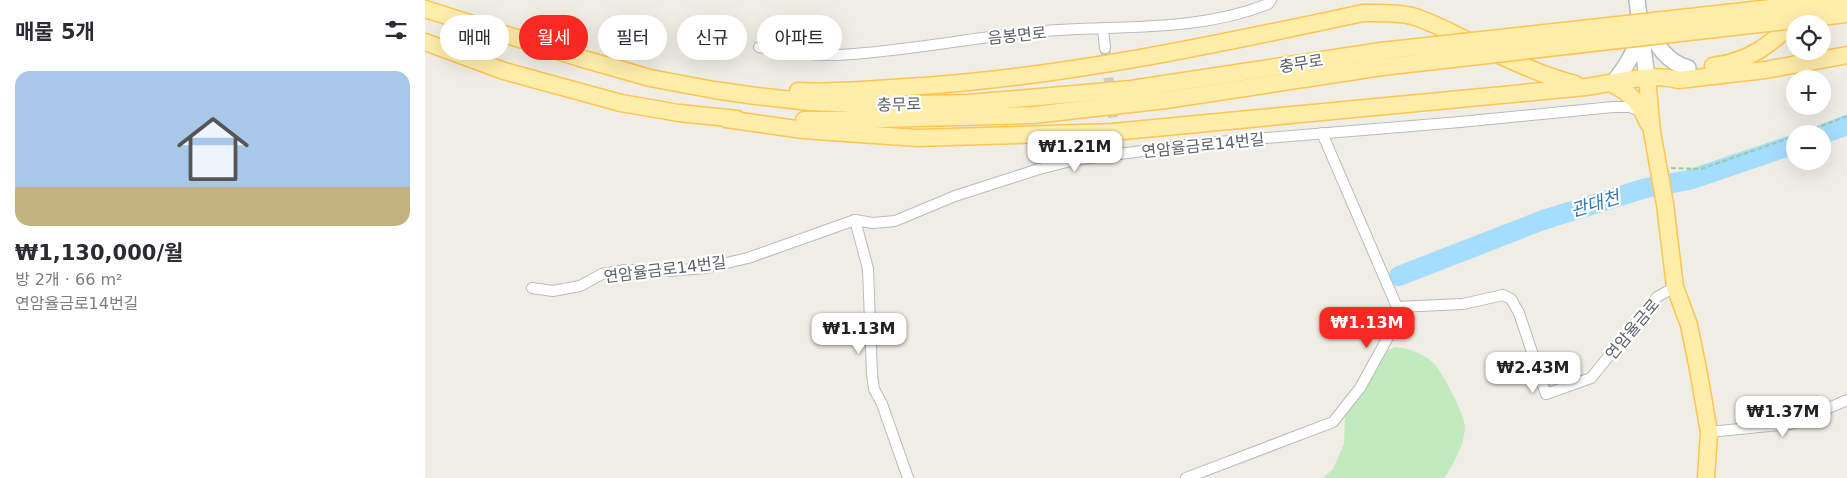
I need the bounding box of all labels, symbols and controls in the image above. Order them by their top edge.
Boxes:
chip: 매매 [440,15,509,60]
chip: 월세 [519,15,588,60]
chip: 필터 [598,15,667,60]
chip: 신규 [677,15,747,60]
chip: 아파트 [757,15,842,60]
map controls [1786,15,1831,170]
button: locate [1786,15,1831,60]
icon: filters [382,16,410,44]
text: 매물 5개 [15,20,95,44]
street label: 음봉면로 [987,23,1048,48]
street label: 충무로 [1278,51,1325,76]
button: + [1786,70,1831,115]
street label: 충무로 [877,95,922,114]
icon: home [168,104,258,194]
button: − [1786,125,1831,170]
pin: ₩1.21M [1034,130,1116,173]
street label: 연암율금로14번길 [1141,130,1265,161]
text: ₩1.21M [1038,137,1112,156]
water label: 관대천 [1568,186,1624,221]
text: ₩1,130,000/월 [15,241,183,265]
street label: 연암율금로14번길 [603,253,727,286]
text: 방 2개 · 66 m² [15,270,122,289]
text: 연암율금로14번길 [15,294,138,313]
street label: 연암율금로 [1601,295,1663,364]
pin: ₩1.13M [1326,306,1408,349]
pin: ₩1.13M [818,312,900,355]
text: ₩1.13M [1330,313,1404,332]
text: ₩1.13M [822,319,896,338]
pin: ₩2.43M [1492,352,1574,394]
text: ₩2.43M [1496,358,1570,377]
pin: ₩1.37M [1742,396,1824,438]
text: ₩1.37M [1746,402,1820,421]

